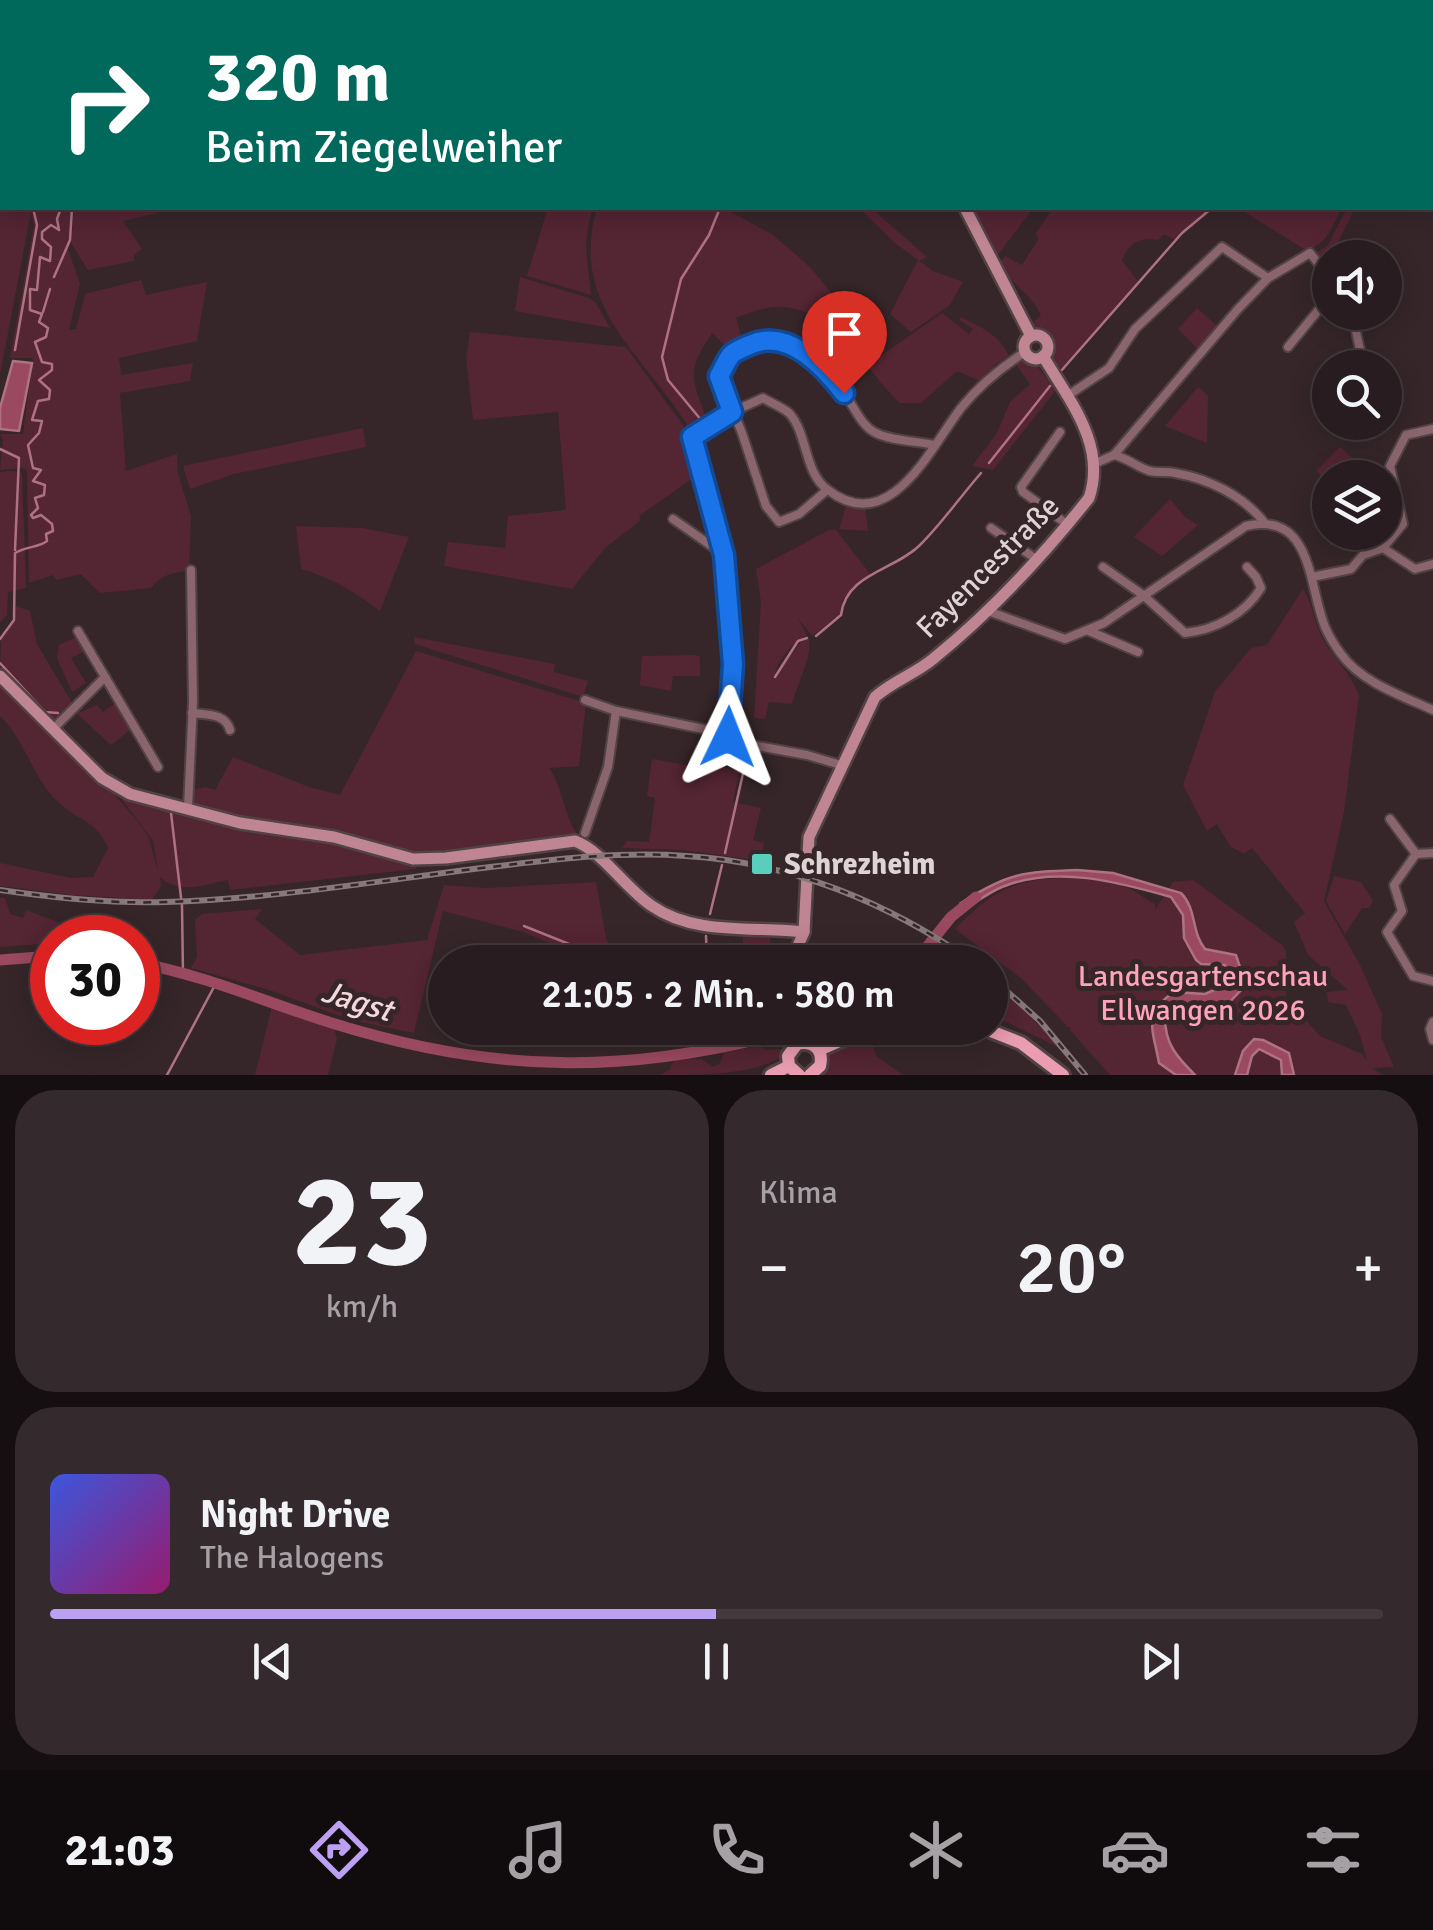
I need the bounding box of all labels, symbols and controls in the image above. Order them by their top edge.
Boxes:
text: 320 m [205,34,390,120]
icon: right [40,40,170,170]
text: Beim Ziegelweiher [205,120,562,175]
map controls [1312,240,1402,550]
button: sound [1312,240,1402,330]
pin [802,291,887,394]
icon: arrive [817,306,872,361]
button: search [1312,350,1402,440]
button: layers [1312,460,1402,550]
street label: Fayencestraße [909,488,1067,646]
position arrow [676,685,780,789]
place label: Schrezheim [784,846,935,883]
marker: Schrezheim [749,851,775,877]
speed limit sign: 30 [30,915,160,1045]
park label: Landesgartenschau Ellwangen 2026 [1078,958,1328,1029]
text: 21:05 · 2 Min. · 580 m [542,971,894,1018]
water label: Jagst [317,972,401,1031]
text: 23 [292,1142,432,1302]
text: Klima [759,1173,838,1212]
text: 20° [1016,1221,1126,1314]
text: − [759,1234,789,1302]
text: + [1353,1234,1383,1302]
text: km/h [326,1287,398,1326]
text: Night Drive [200,1491,390,1538]
text: The Halogens [200,1538,384,1577]
icon: previous [245,1634,300,1689]
icon: pause [689,1634,744,1689]
icon: next [1133,1634,1188,1689]
icon: directions [304,1815,374,1885]
icon: music [503,1815,573,1885]
icon: phone [702,1815,772,1885]
icon: climate [901,1815,971,1885]
icon: car [1100,1815,1170,1885]
icon: filters [1298,1815,1368,1885]
text: 21:03 [64,1823,175,1878]

